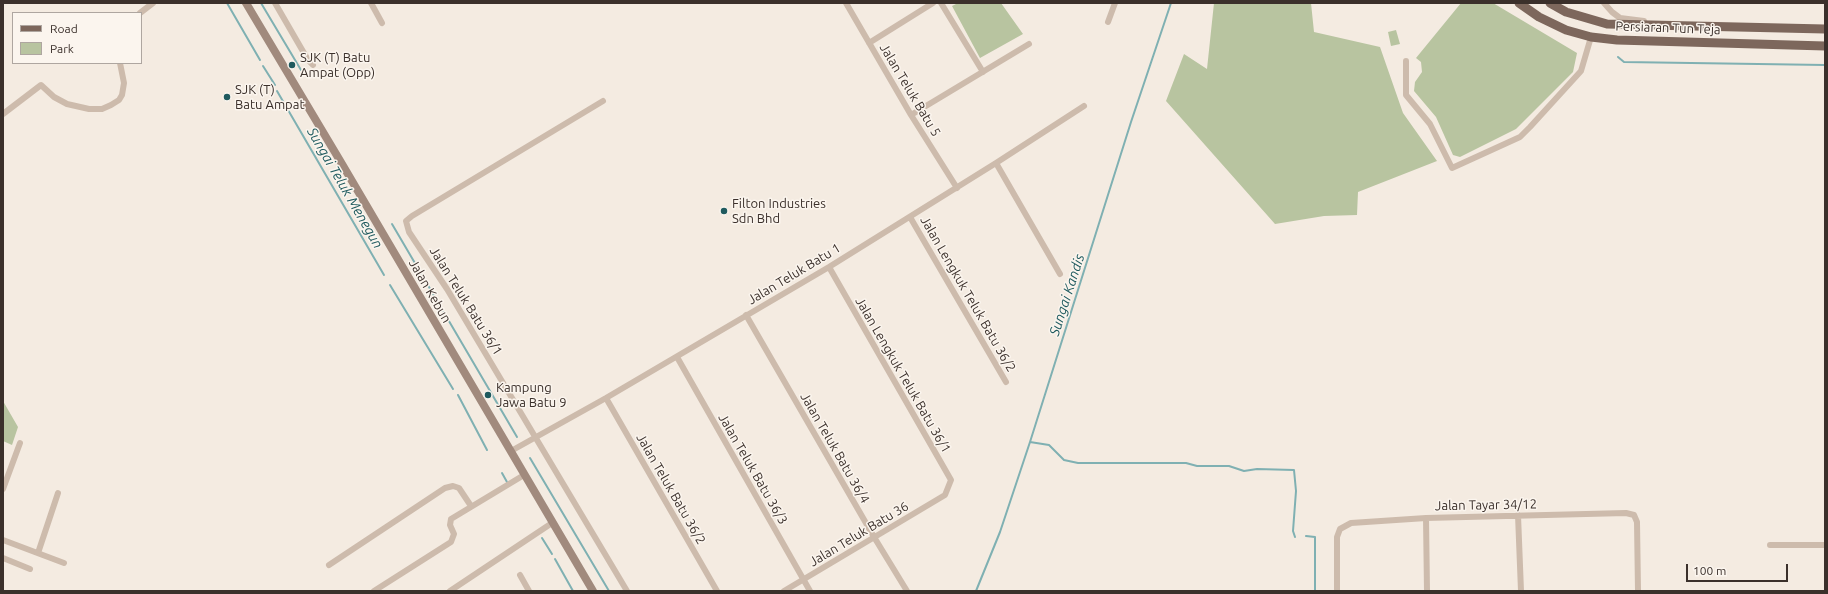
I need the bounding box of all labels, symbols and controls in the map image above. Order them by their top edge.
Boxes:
legend [12,12,142,64]
street label: Persiaran Tun Teja [1615,18,1721,38]
text: Road [50,22,78,35]
street label: Jalan Teluk Batu 5 [876,41,944,139]
text: Park [50,42,74,55]
place label: SJK (T) Batu Ampat (Opp) [300,50,375,81]
marker: SJK (T) Batu Ampat (Opp) [287,60,297,70]
place label: SJK (T) Batu Ampat [235,82,305,113]
marker: SJK (T) Batu Ampat [222,92,232,102]
water label: Sungai Teluk Menegun [304,125,386,251]
place label: Filton Industries Sdn Bhd [732,196,826,227]
marker: Filton Industries Sdn Bhd [719,206,729,216]
street label: Jalan Lengkuk Teluk Batu 36/2 [917,213,1019,375]
street label: Jalan Teluk Batu 1 [745,240,843,308]
street label: Jalan Teluk Batu 36/1 [426,244,506,358]
water label: Sungai Kandis [1046,252,1088,338]
street label: Jalan Kebun [406,256,454,326]
street label: Jalan Lengkuk Teluk Batu 36/1 [852,294,954,456]
place label: Kampung Jawa Batu 9 [496,380,567,411]
marker: Kampung Jawa Batu 9 [483,390,493,400]
street label: Jalan Teluk Batu 36/4 [797,390,873,506]
street label: Jalan Teluk Batu 36/3 [715,411,791,527]
street label: Jalan Teluk Batu 36/2 [633,431,709,547]
street label: Jalan Tayar 34/12 [1435,496,1537,514]
street label: Jalan Teluk Batu 36 [807,498,911,570]
scale bar [1688,556,1790,582]
text: 100 m [1693,564,1726,577]

